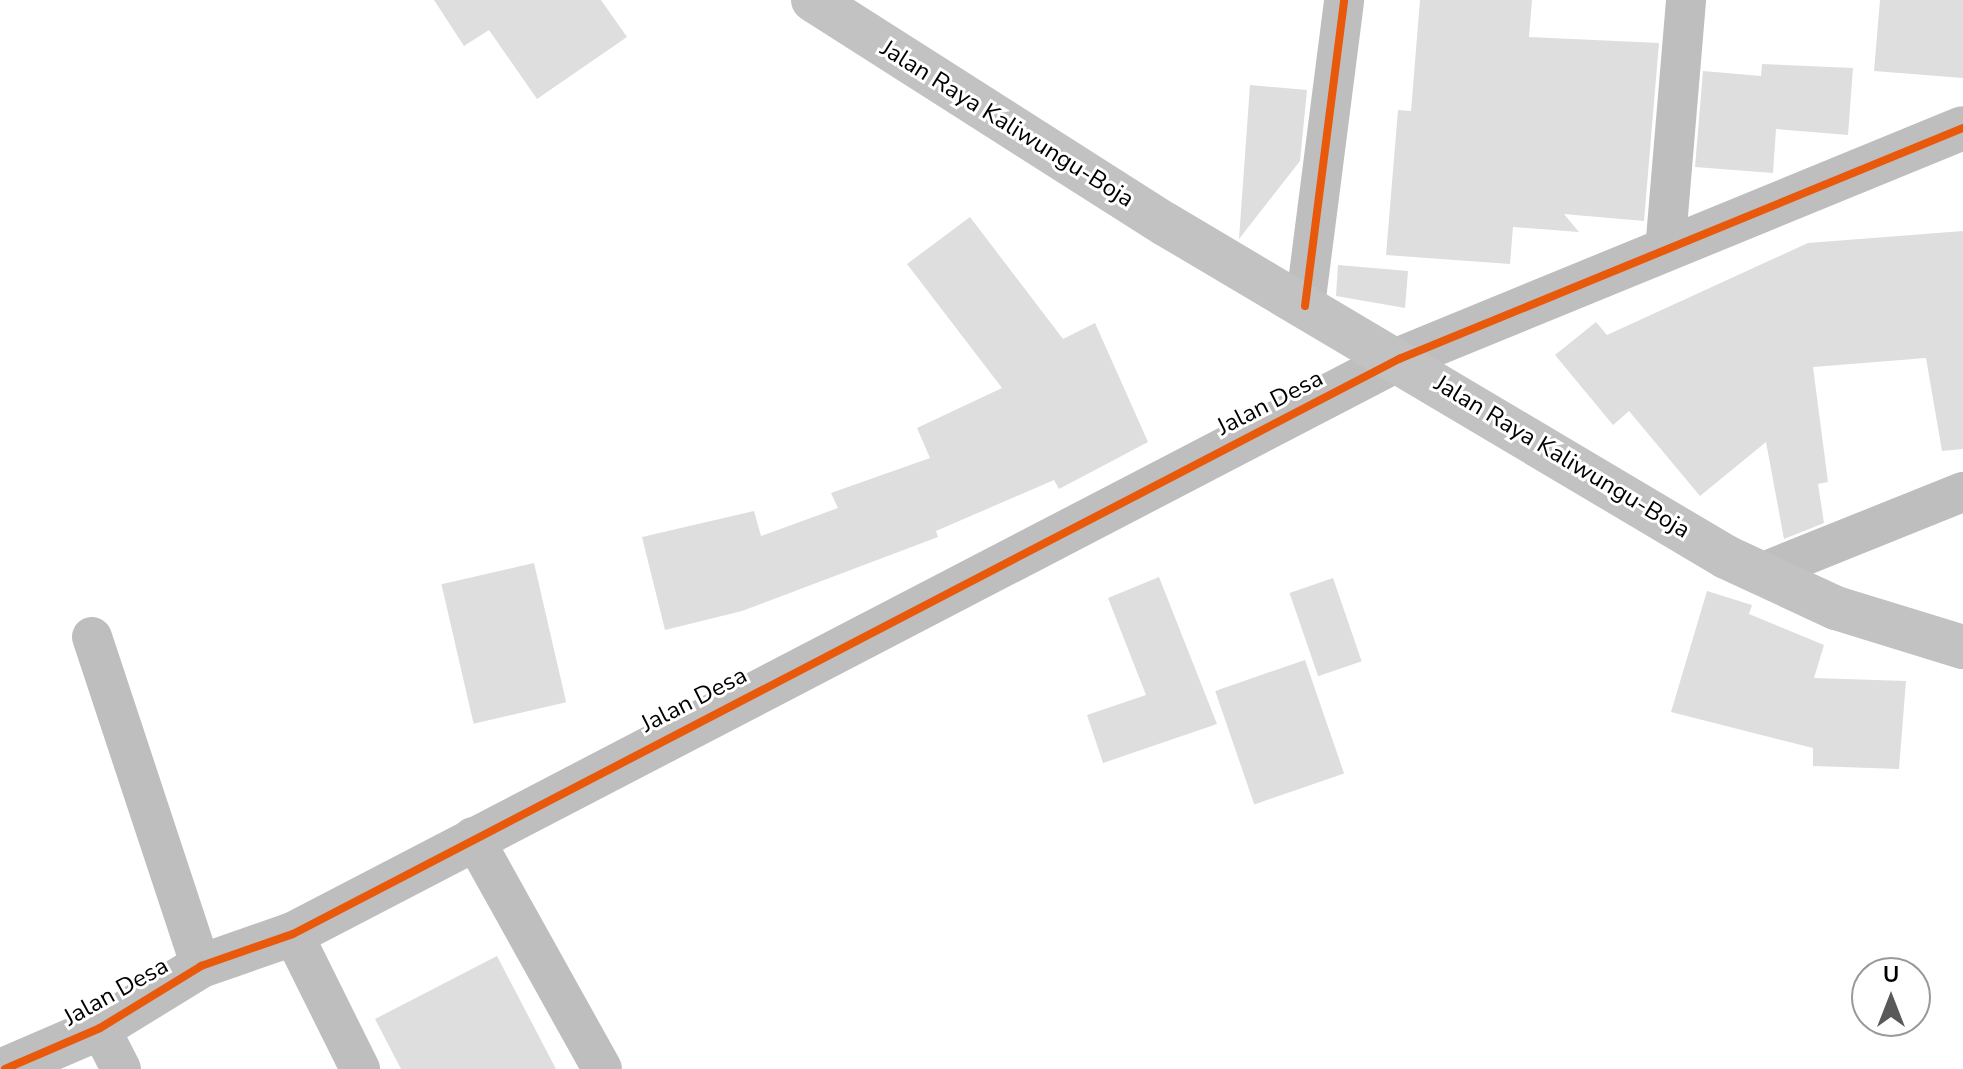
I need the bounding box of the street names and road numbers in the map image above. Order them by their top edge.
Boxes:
street label: Jalan Raya Kaliwungu-Boja [875,34,1139,214]
street label: Jalan Desa [1212,364,1328,442]
street label: Jalan Raya Kaliwungu-Boja [1429,369,1695,545]
street label: Jalan Desa [636,661,752,739]
street label: Jalan Desa [59,952,173,1032]

